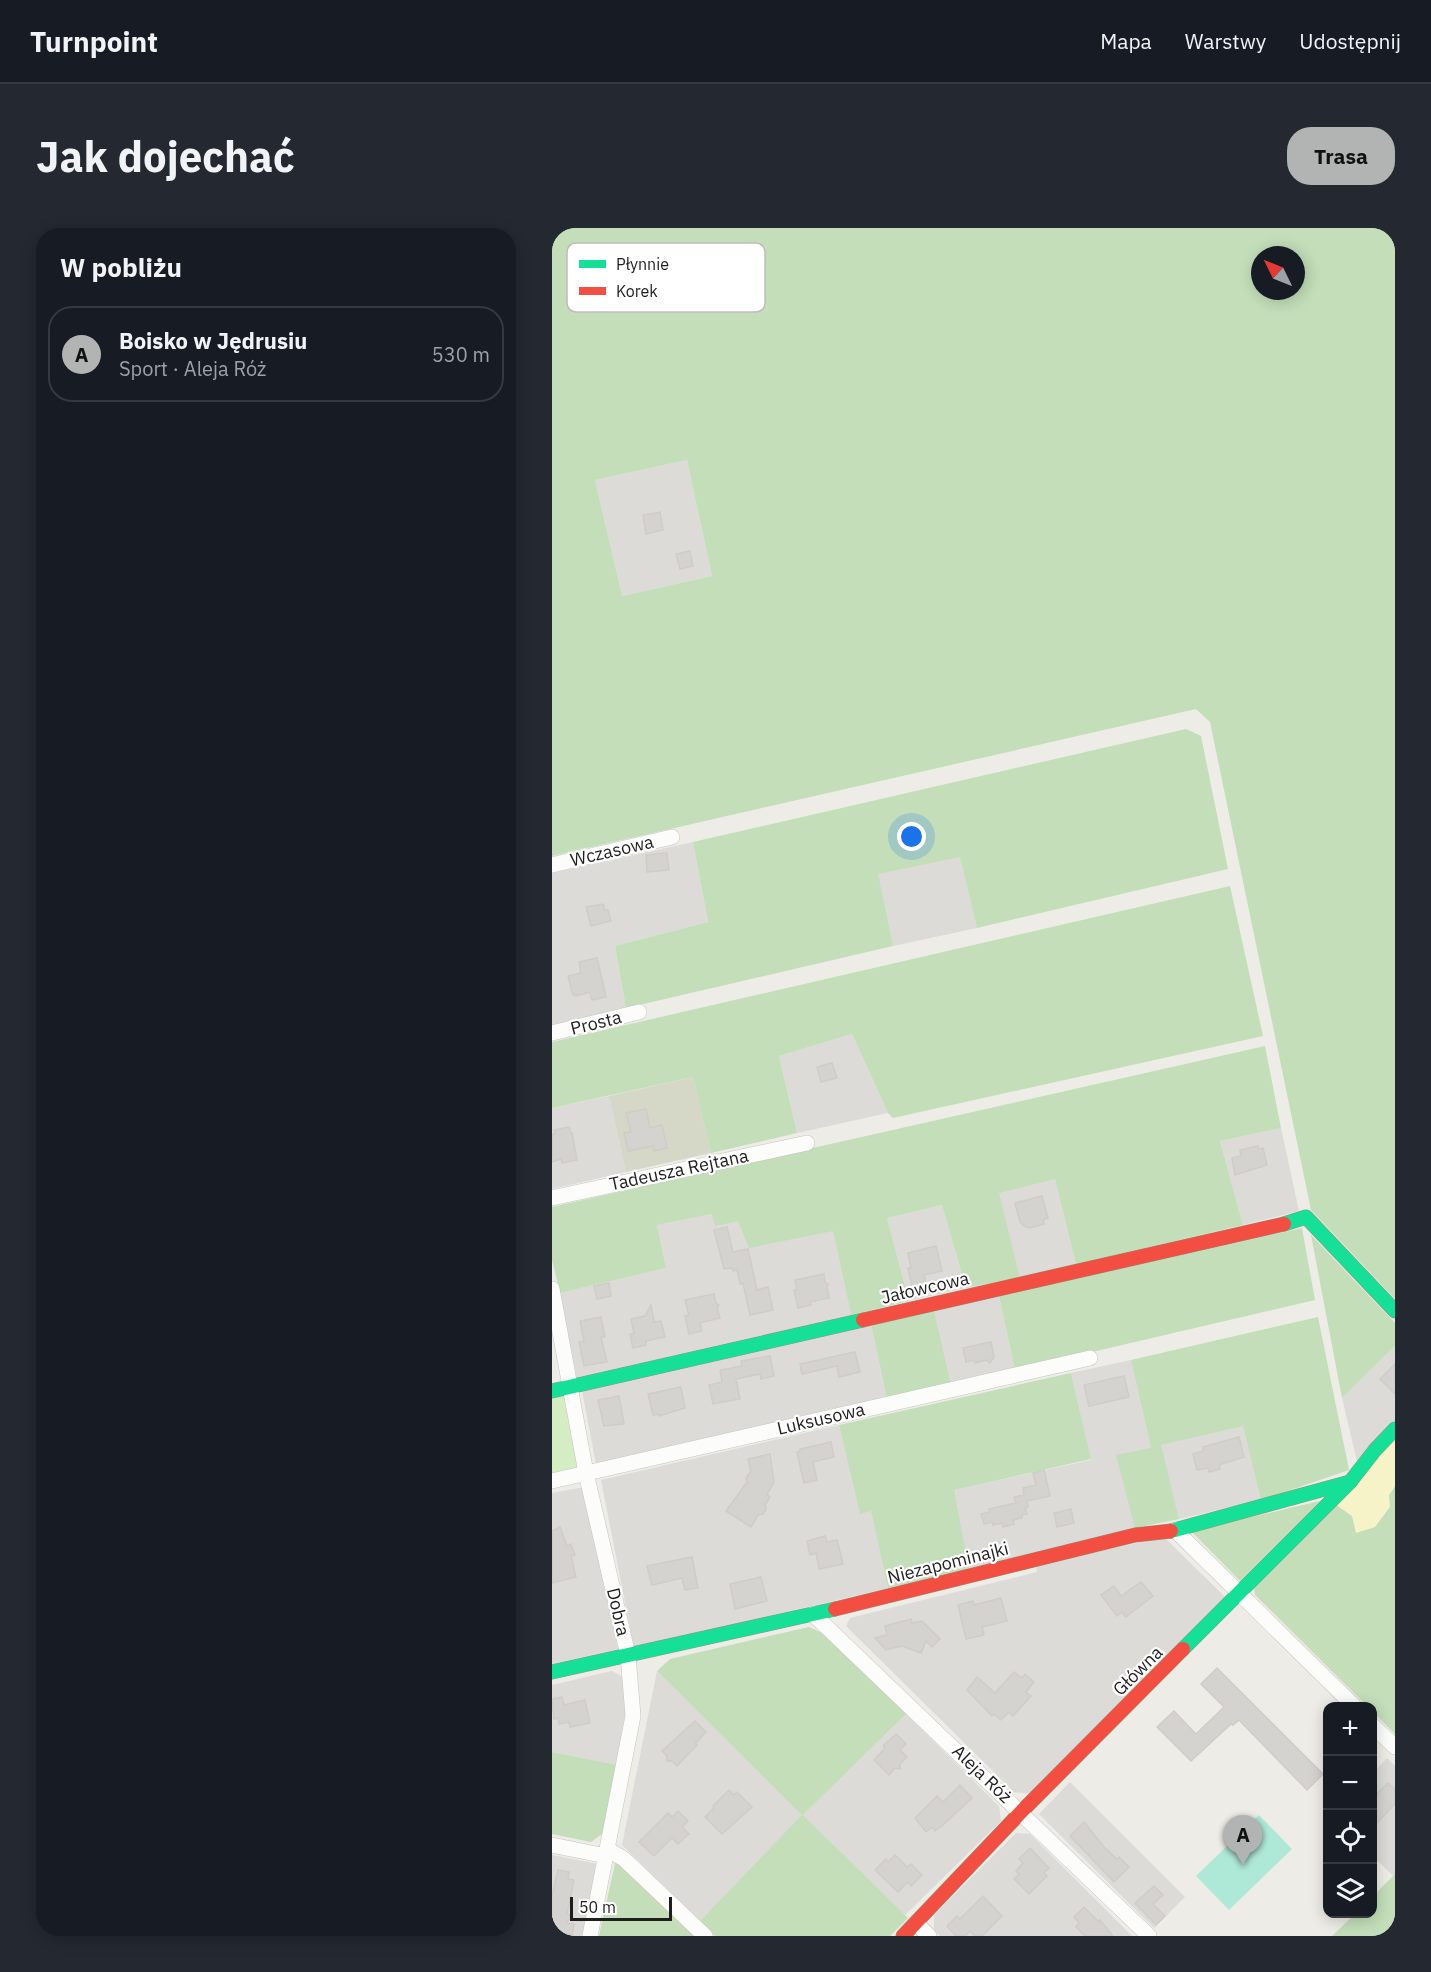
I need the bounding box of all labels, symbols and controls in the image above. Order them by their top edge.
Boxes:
text: Turnpoint [30,23,158,60]
text: Mapa [1100,27,1152,55]
text: Warstwy [1185,27,1266,55]
text: Udostępnij [1299,27,1401,55]
button: Trasa [1287,127,1395,185]
text: Jak dojechać [36,129,295,184]
legend [567,243,765,312]
north arrow [1251,246,1305,300]
text: W pobliżu [60,250,182,284]
text: Płynnie [616,254,669,274]
text: Korek [616,281,658,301]
text: Boisko w Jędrusiu [119,326,307,355]
text: A [75,341,88,368]
text: 530 m [432,341,490,368]
text: Sport · Aleja Róż [119,355,266,382]
your location [897,822,926,851]
street label: Wczasowa [568,830,656,871]
street label: Prosta [568,1005,624,1040]
street label: Tadeusza Rejtana [607,1143,751,1195]
street label: Jałowcowa [879,1266,972,1309]
street label: Luksusowa [775,1397,867,1440]
street label: Niezapominajki [885,1536,1011,1589]
street label: Dobra [602,1586,635,1639]
street label: Główna [1108,1641,1168,1700]
map controls [1323,1702,1377,1918]
button: + [1323,1702,1377,1756]
street label: Aleja Róż [948,1740,1017,1808]
button: − [1323,1756,1377,1810]
button: locate [1323,1810,1377,1864]
pin: A [1224,1816,1262,1865]
button: layers [1323,1864,1377,1918]
scale bar [570,1894,672,1922]
text: 50 m [579,1897,616,1917]

